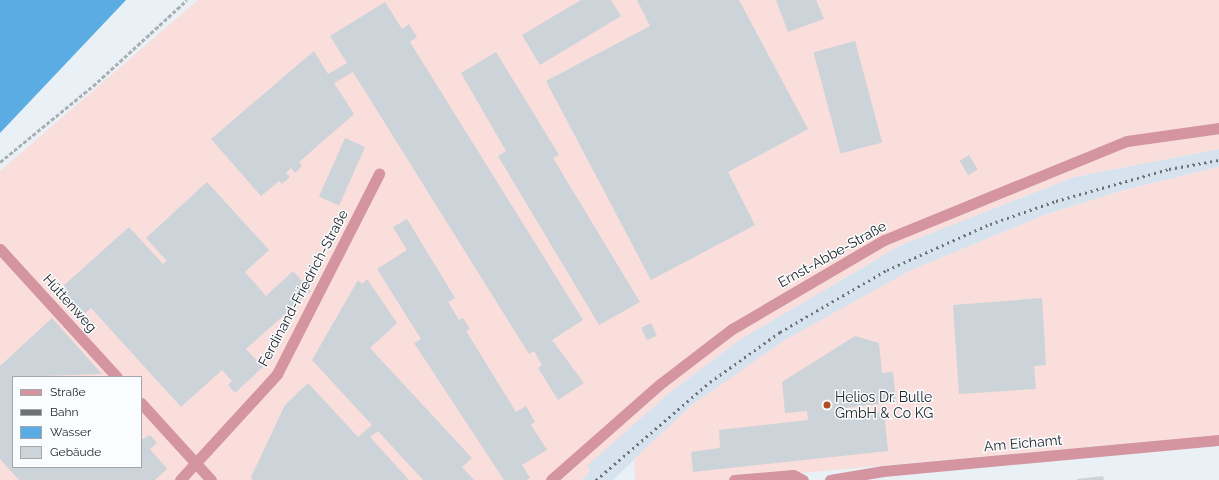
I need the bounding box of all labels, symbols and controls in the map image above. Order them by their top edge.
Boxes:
street label: Ferdinand-Friedrich-Straße [255,207,351,369]
street label: Ernst-Abbe-Straße [775,217,889,291]
street label: Hüttenweg [40,271,100,335]
legend [12,376,142,468]
text: Straße [50,385,86,399]
place label: Helios Dr. Bulle GmbH & Co KG [835,389,933,422]
marker: Helios Dr. Bulle GmbH & Co KG [822,400,832,410]
text: Bahn [50,405,79,419]
text: Wasser [50,425,91,439]
street label: Am Eichamt [983,431,1063,455]
text: Gebäude [50,445,101,459]

